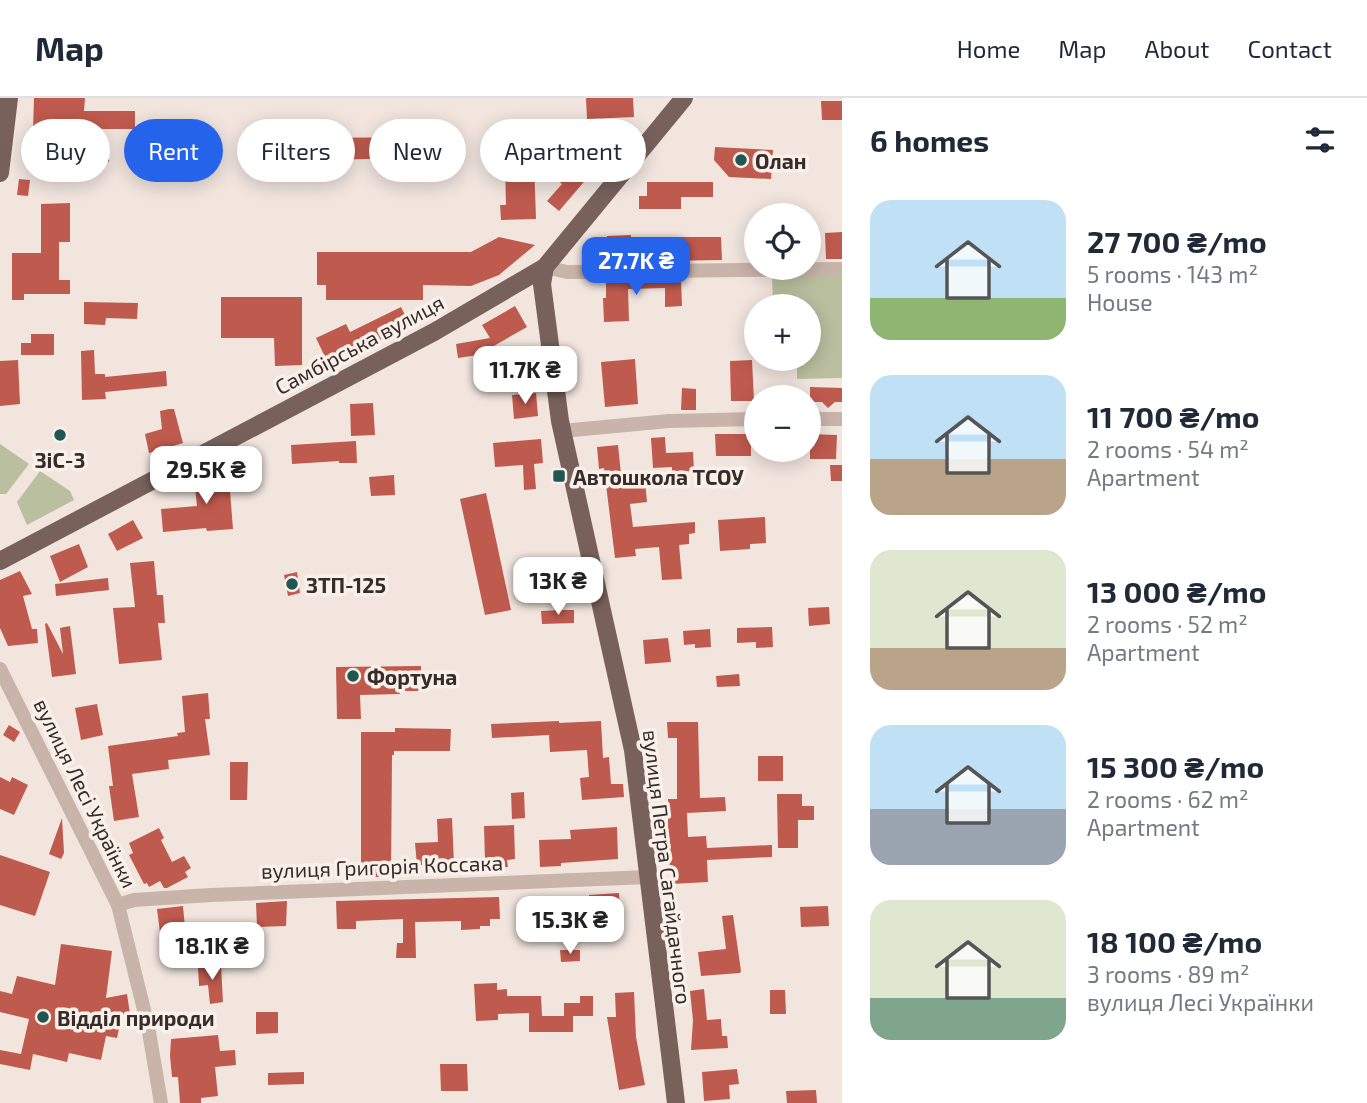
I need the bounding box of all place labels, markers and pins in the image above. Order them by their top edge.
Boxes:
place label: Олан [755,148,806,173]
marker: Олан [733,152,749,168]
pin: 27.7K ₴ [571,238,701,297]
pin: 11.7K ₴ [460,346,590,406]
marker: ЗіС-3 [52,427,68,443]
pin: 29.5K ₴ [141,446,271,506]
place label: ЗіС-3 [35,447,85,472]
place label: Автошкола ТСОУ [573,464,744,489]
marker: Автошкола ТСОУ [551,468,567,484]
pin: 13K ₴ [509,558,607,617]
place label: ЗТП-125 [306,572,386,597]
marker: ЗТП-125 [284,576,300,592]
place label: Фортуна [367,664,457,689]
marker: Фортуна [345,668,361,684]
pin: 15.3K ₴ [505,896,635,956]
pin: 18.1K ₴ [147,922,277,982]
place label: Відділ природи [57,1005,215,1030]
marker: Відділ природи [35,1009,51,1025]

